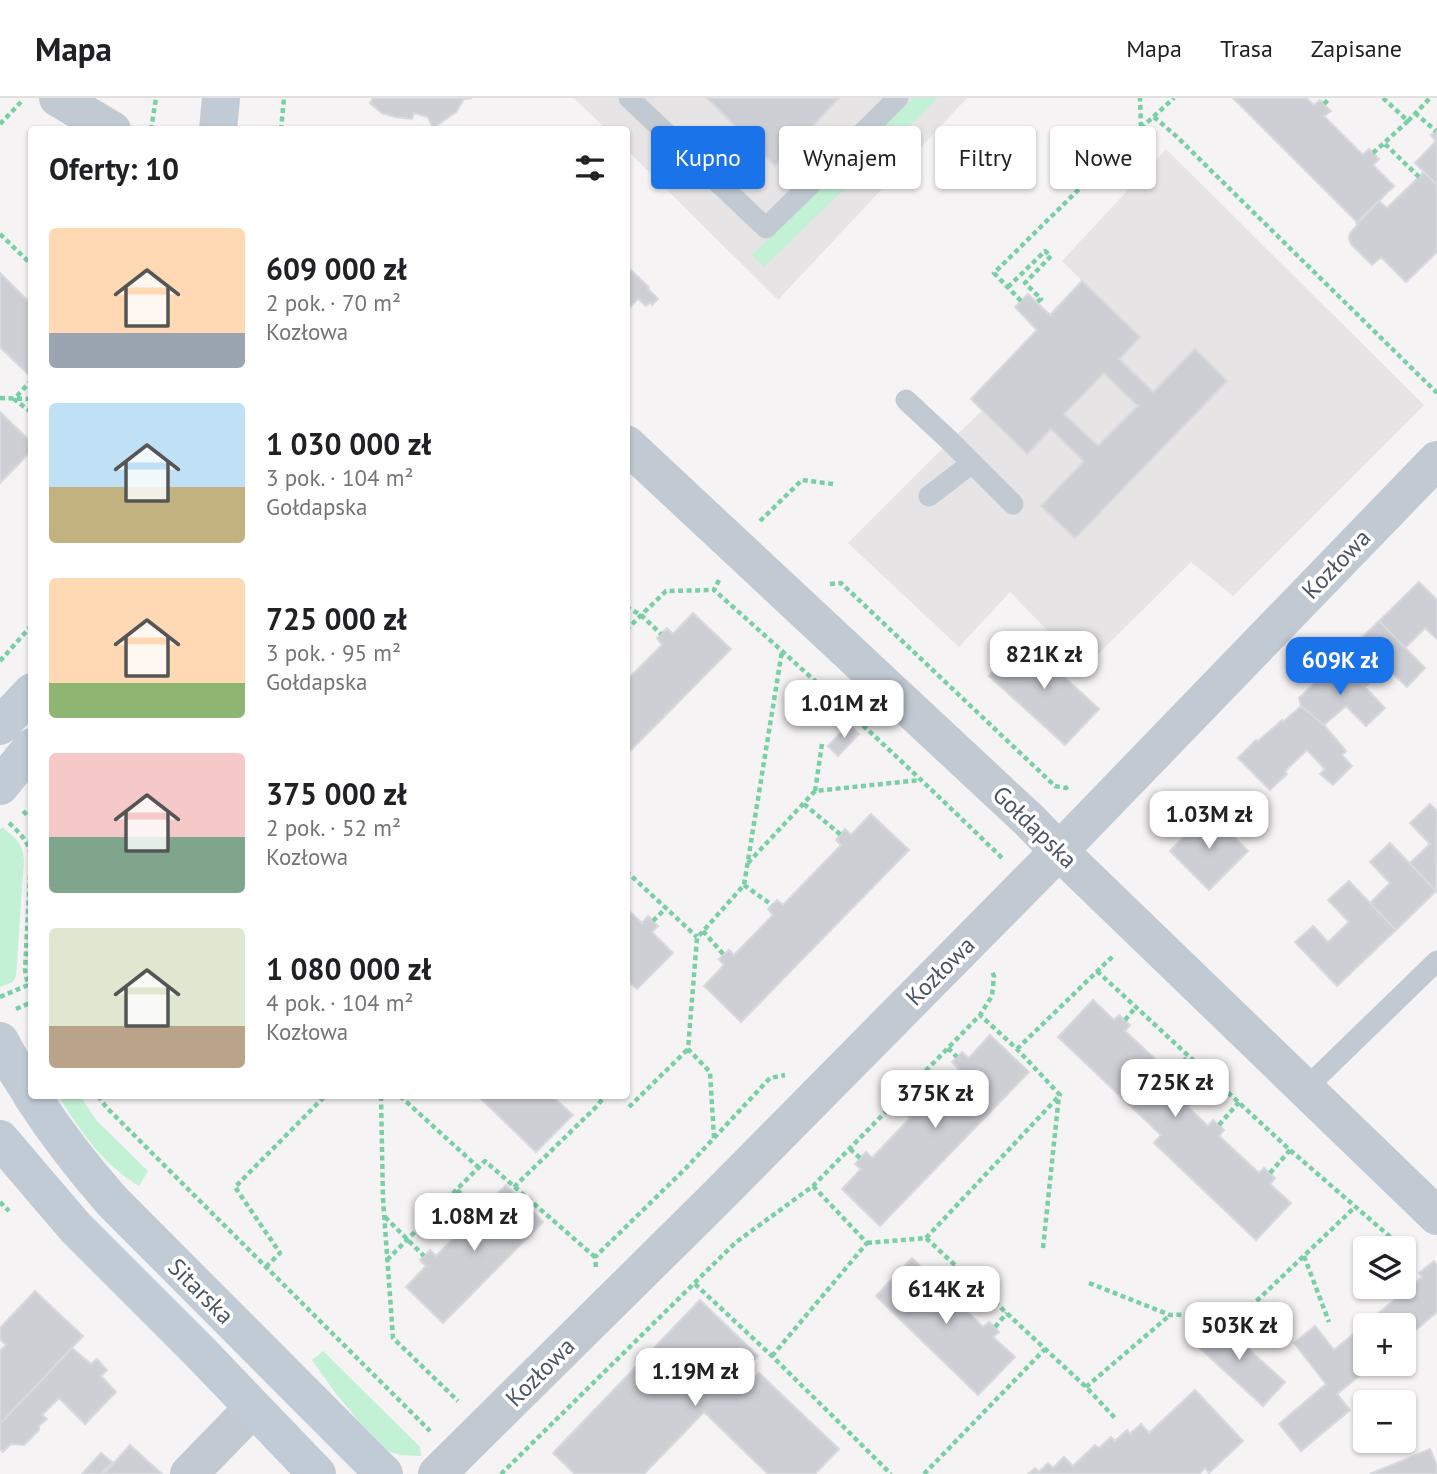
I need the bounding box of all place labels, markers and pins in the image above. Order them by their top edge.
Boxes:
pin: 821K zł [979,632,1109,691]
pin: 609K zł [1275,638,1405,697]
pin: 1.01M zł [772,680,916,740]
pin: 1.03M zł [1137,792,1281,851]
pin: 725K zł [1110,1060,1240,1119]
pin: 375K zł [870,1070,1000,1130]
pin: 1.08M zł [402,1194,546,1253]
pin: 614K zł [881,1266,1011,1326]
pin: 503K zł [1174,1302,1304,1362]
pin: 1.19M zł [623,1348,767,1408]

